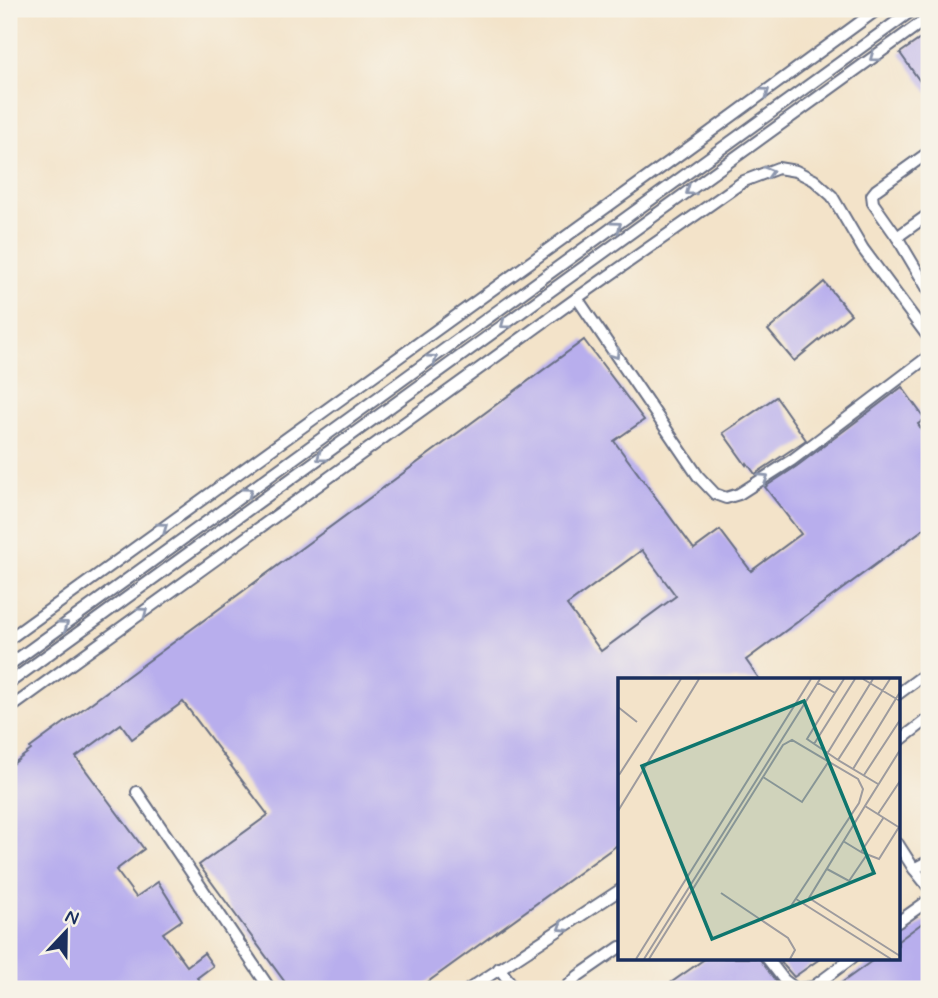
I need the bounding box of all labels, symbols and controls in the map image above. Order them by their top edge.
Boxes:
one-way arrow [869,49,882,62]
one-way arrow [757,88,769,101]
one-way arrow [763,165,775,180]
one-way arrow [685,183,697,195]
one-way arrow [609,222,622,234]
one-way arrow [500,316,513,328]
one-way arrow [607,346,619,359]
one-way arrow [425,355,438,367]
one-way arrow [316,449,329,461]
one-way arrow [756,474,769,487]
one-way arrow [241,488,253,500]
one-way arrow [155,523,168,536]
one-way arrow [135,608,148,620]
one-way arrow [56,621,69,634]
inset map [618,678,900,960]
north arrow [32,897,102,967]
text: N [61,904,82,932]
one-way arrow [557,919,570,932]

